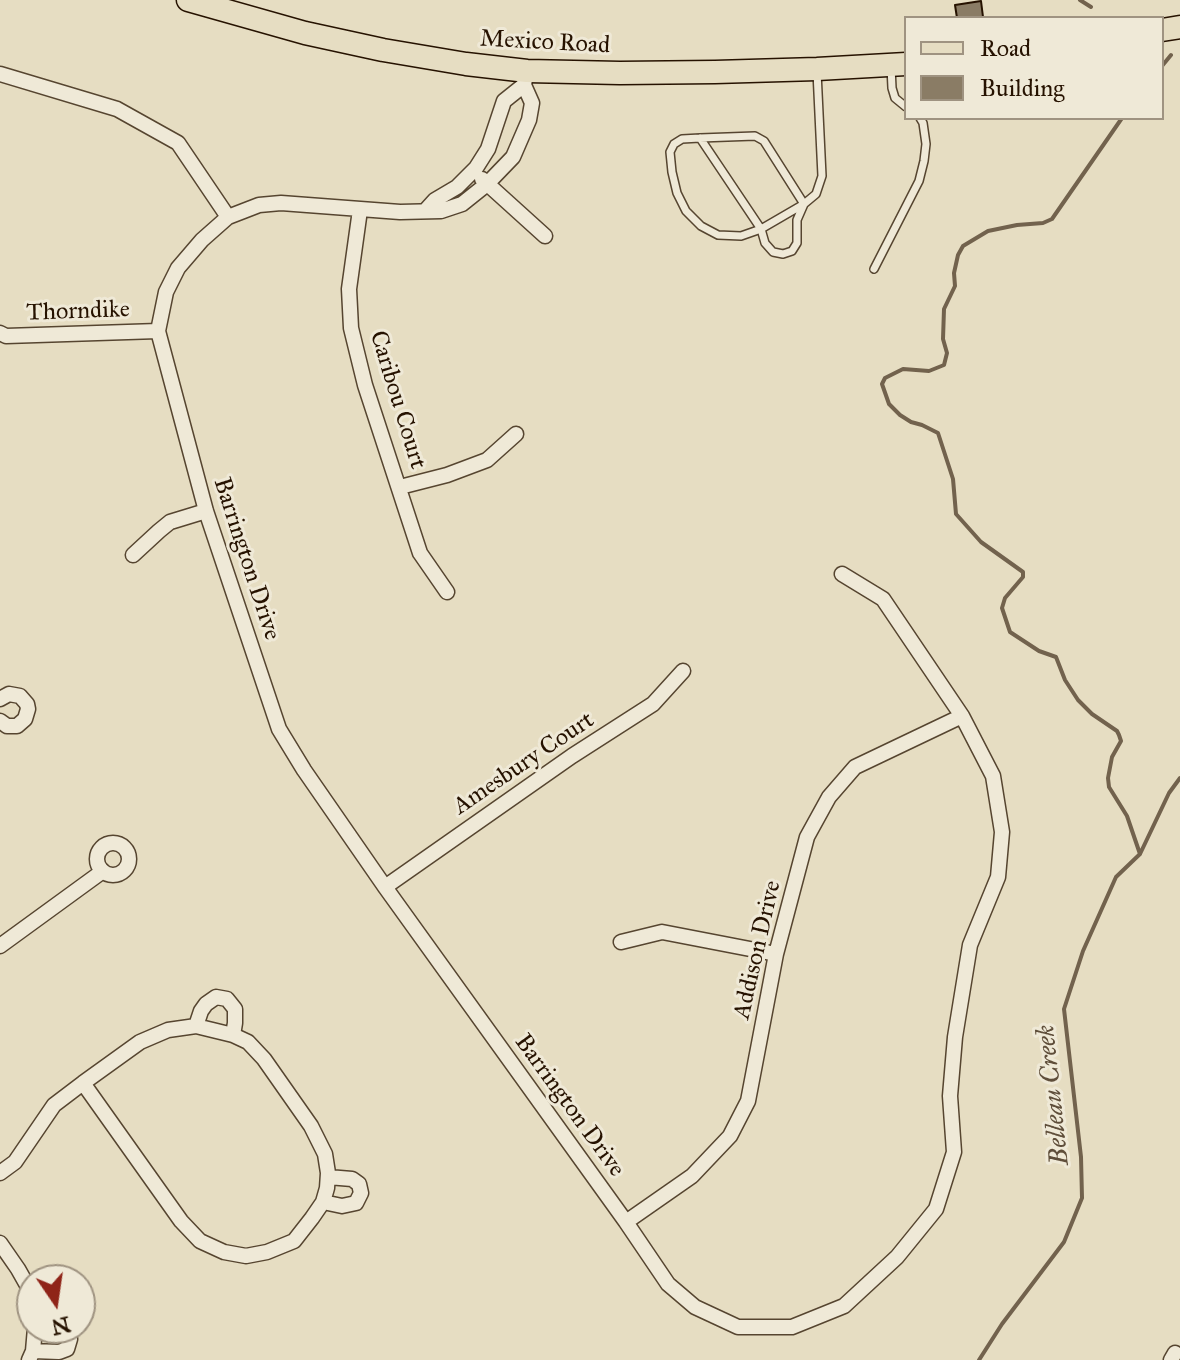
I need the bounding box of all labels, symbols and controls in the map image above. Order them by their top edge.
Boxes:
legend [904,16,1164,120]
street label: Mexico Road [479,25,611,61]
text: Road [980,33,1031,63]
text: Building [980,73,1065,103]
street label: Thorndike [26,296,130,328]
street label: Caribou Court [362,328,432,472]
street label: Barrington Drive [206,474,286,644]
street label: Amesbury Court [448,706,600,822]
street label: Addison Drive [728,878,788,1022]
water label: Belleau Creek [1031,1023,1077,1167]
street label: Barrington Drive [508,1029,630,1183]
north arrow [16,1264,96,1344]
text: N [49,1311,73,1341]

